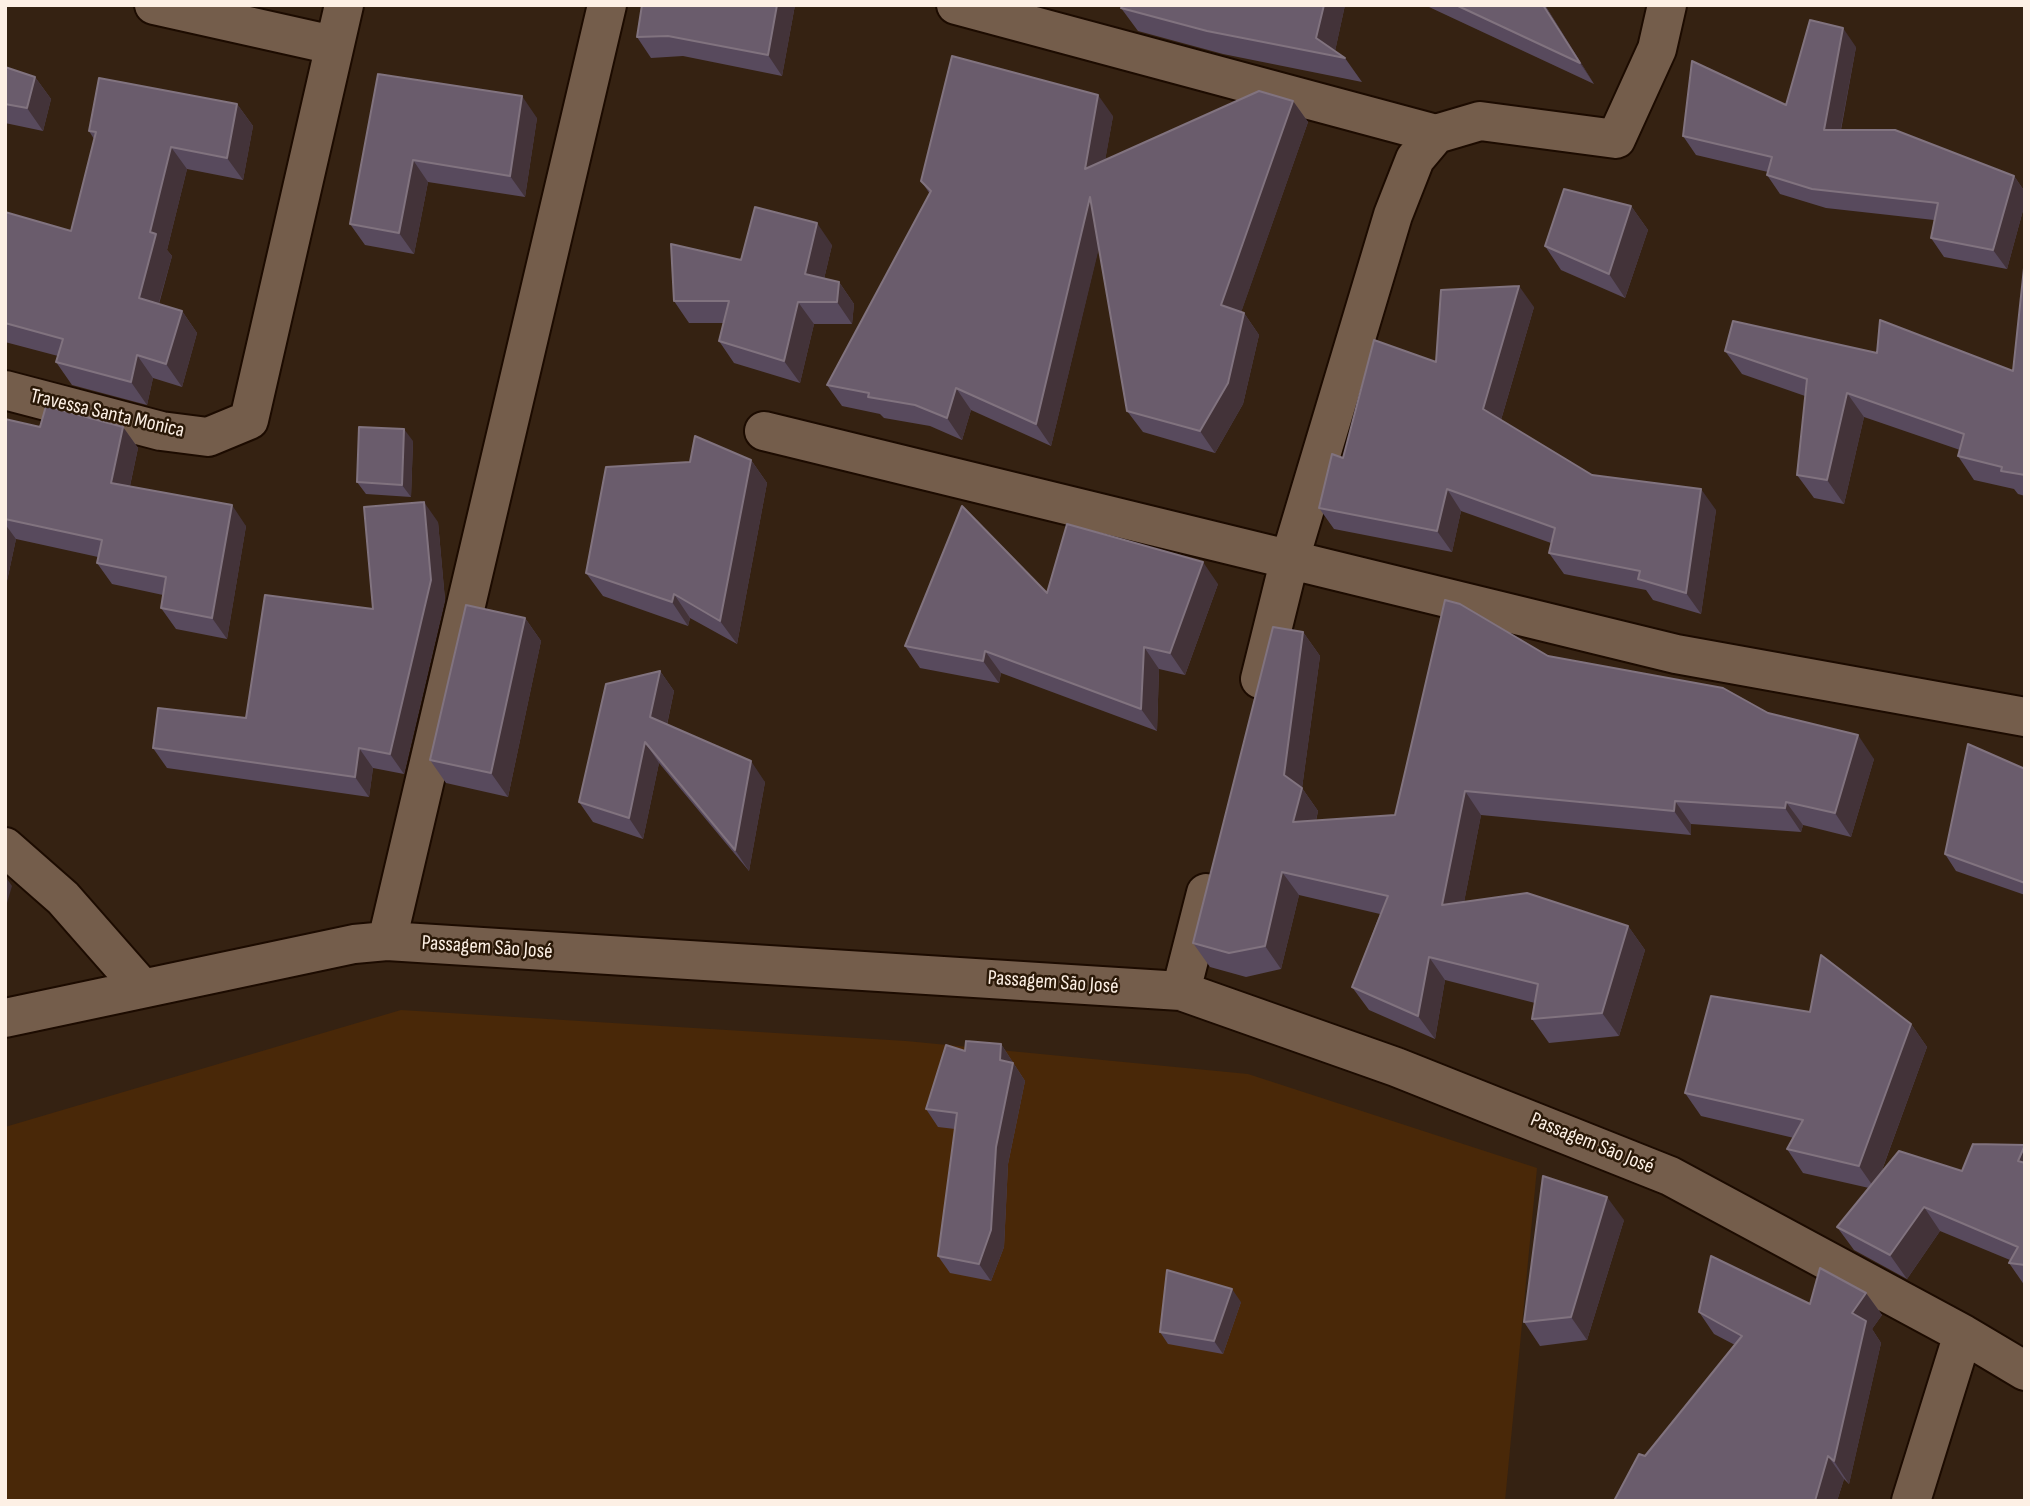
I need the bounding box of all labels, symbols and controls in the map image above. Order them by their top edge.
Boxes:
street label: Travessa Santa Monica [27,384,187,444]
street label: Passagem São José [421,931,553,965]
street label: Passagem São José [987,966,1119,1000]
street label: Passagem São José [1526,1108,1658,1180]

